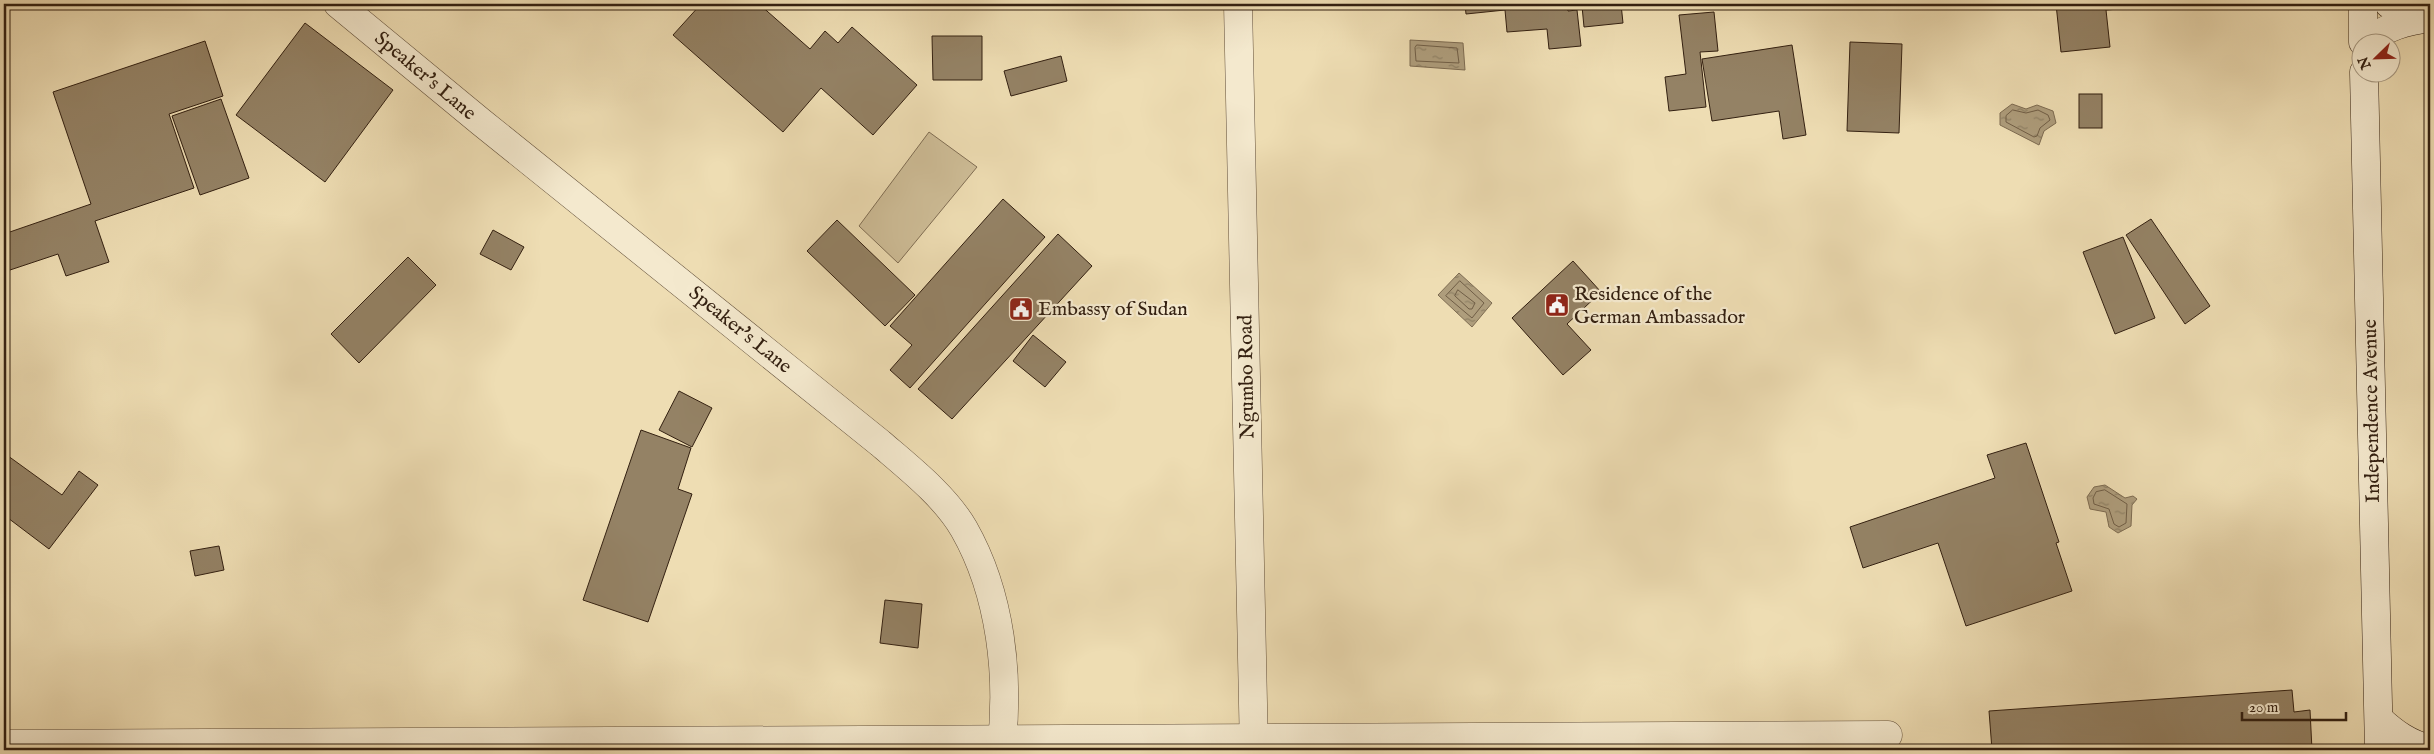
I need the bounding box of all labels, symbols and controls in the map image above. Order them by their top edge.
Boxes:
street label: Speaker's Lane [369,26,481,126]
north arrow [2352,32,2402,82]
text: N [2354,54,2376,73]
street label: Speaker's Lane [683,281,797,379]
place label: Residence of the German Ambassador [1574,282,1746,330]
public building icon: Residence of the German Ambassador [1544,292,1570,318]
public building icon: Embassy of Sudan [1008,296,1034,322]
place label: Embassy of Sudan [1038,297,1188,322]
street label: Ngumbo Road [1233,314,1261,439]
street label: Independence Avenue [2358,319,2386,503]
scale bar [2242,689,2345,721]
text: 20 m [2249,698,2279,717]

